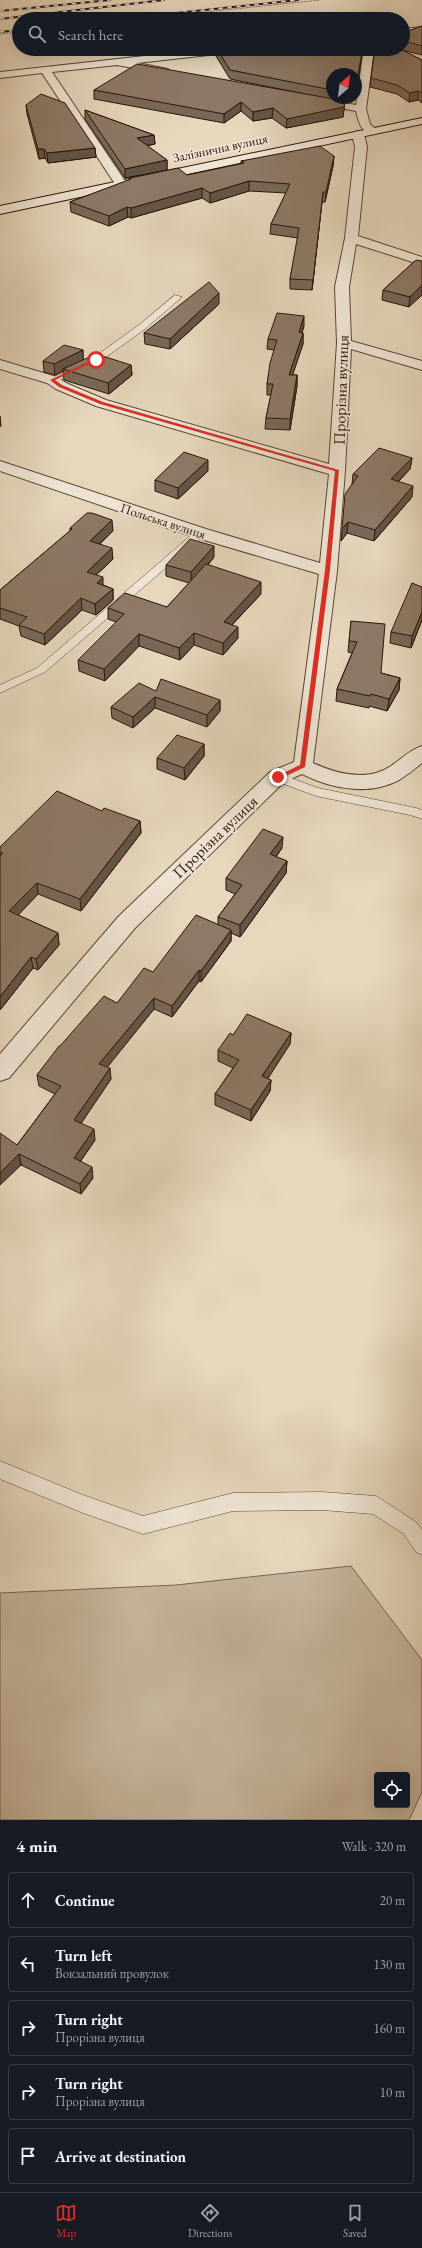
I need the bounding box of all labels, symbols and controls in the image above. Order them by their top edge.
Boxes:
search box [12,12,410,56]
icon: search [26,23,48,45]
text: Search here [58,25,123,44]
north arrow [326,68,362,104]
street label: Залізнична вулиця [171,130,269,166]
street label: Прорізна вулиця [329,334,353,446]
route start [87,351,105,369]
street label: Польська вулиця [118,499,208,543]
route end [269,768,287,786]
street label: Прорізна вулиця [168,791,262,883]
map controls [374,1772,410,1808]
button: locate [374,1772,410,1808]
text: 4 min [16,1835,57,1857]
text: Walk · 320 m [342,1838,406,1855]
icon: ahead [17,1889,39,1911]
text: Continue [55,1891,115,1910]
text: 20 m [380,1892,405,1909]
text: Turn left [55,1946,112,1965]
icon: left [17,1953,39,1975]
text: 130 m [374,1956,405,1973]
text: Вокзальний провулок [55,1965,169,1982]
text: Turn right [55,2010,123,2029]
icon: right [17,2017,39,2039]
text: 160 m [374,2020,405,2037]
text: Прорізна вулиця [55,2029,145,2046]
text: Turn right [55,2074,123,2093]
icon: right [17,2081,39,2103]
text: 10 m [380,2084,405,2101]
text: Прорізна вулиця [55,2093,145,2110]
icon: arrive [17,2145,39,2167]
text: Arrive at destination [55,2147,186,2166]
tab: Map [55,2202,77,2240]
tab: Directions [188,2202,232,2240]
tab: Saved [343,2202,367,2240]

